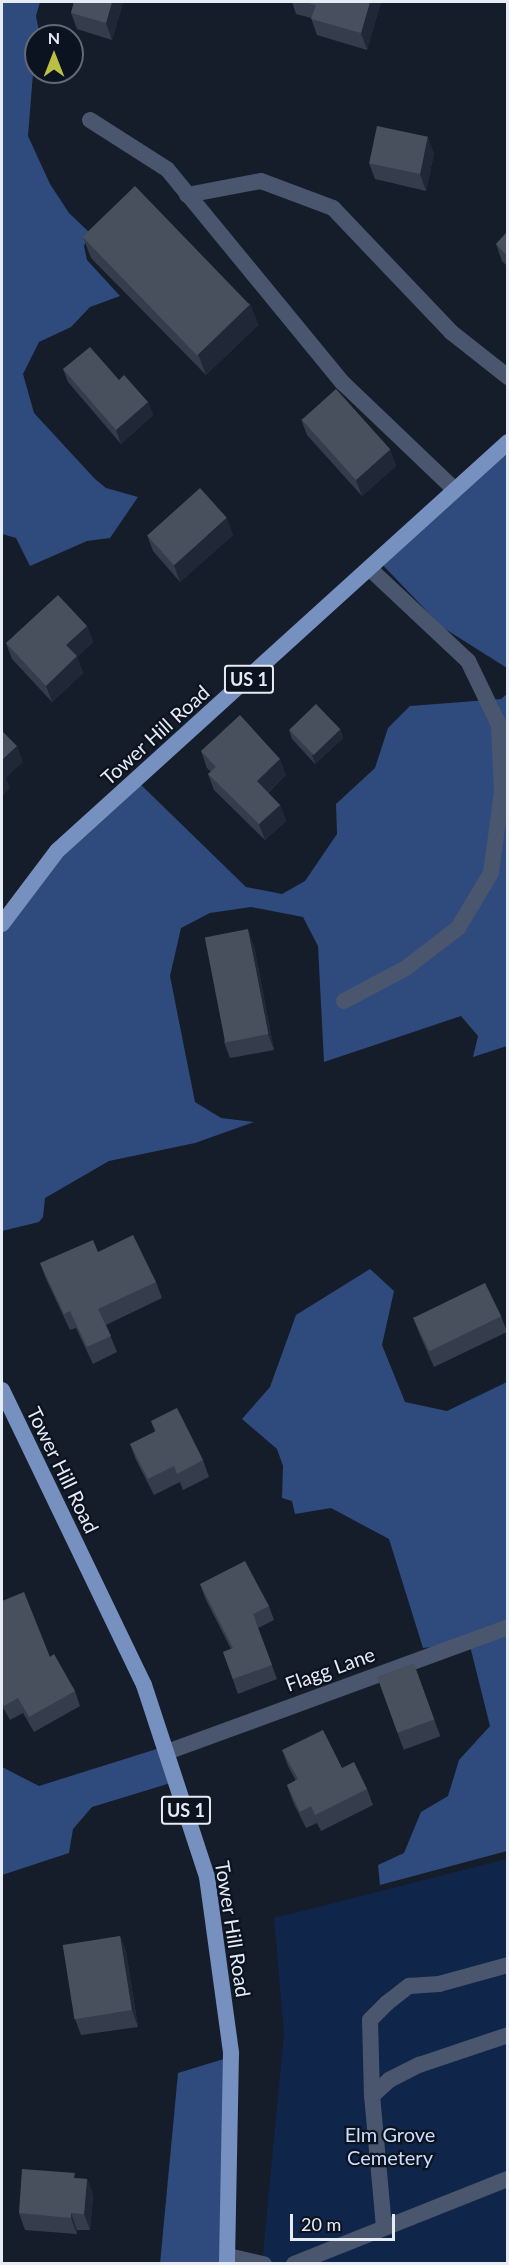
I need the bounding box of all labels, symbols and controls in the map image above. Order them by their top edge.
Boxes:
north arrow [24,24,84,84]
text: N [48,28,60,47]
road number: US 1 [224,664,274,694]
street label: Tower Hill Road [96,680,214,790]
street label: Tower Hill Road [22,1403,104,1537]
street label: Flagg Lane [282,1642,378,1696]
road number: US 1 [160,1795,212,1825]
street label: Tower Hill Road [210,1859,256,1999]
park label: Elm Grove Cemetery [345,2122,435,2169]
scale bar [293,2202,398,2240]
text: 20 m [301,2213,341,2235]

